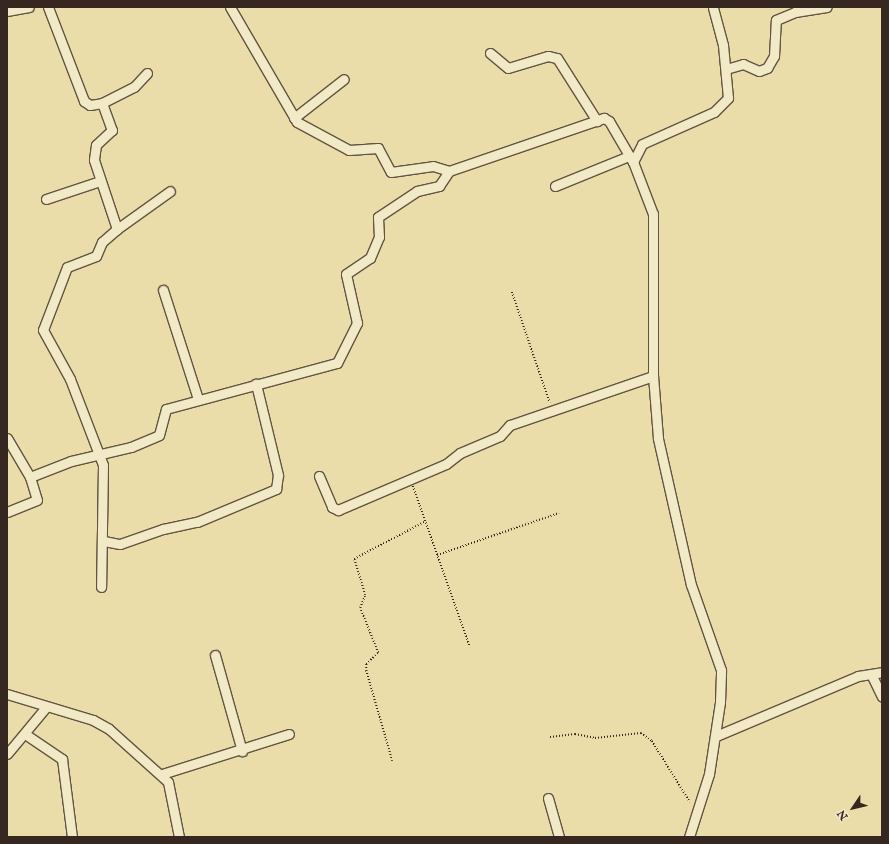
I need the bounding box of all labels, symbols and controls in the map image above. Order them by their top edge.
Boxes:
north arrow [833,788,873,828]
text: N [835,807,852,823]

